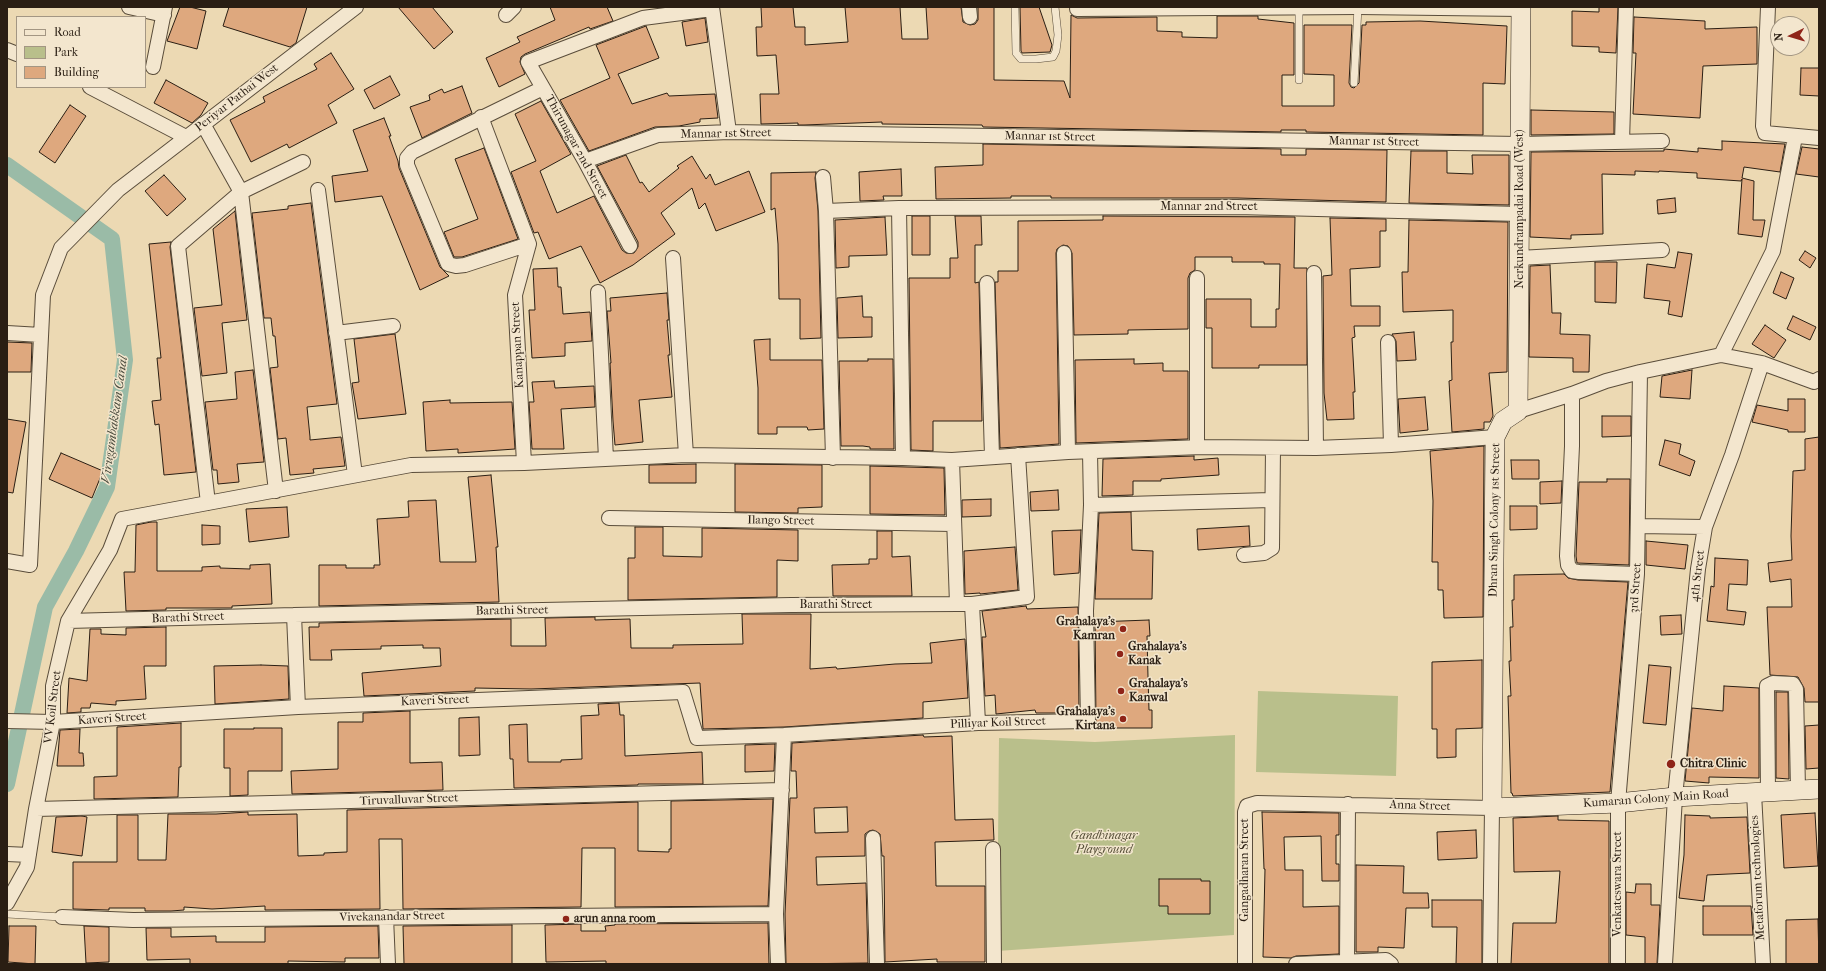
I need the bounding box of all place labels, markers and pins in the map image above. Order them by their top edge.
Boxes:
place label: Grahalaya's Kamran [1056,615,1115,643]
marker: Grahalaya's Kamran [1118,624,1128,634]
place label: Grahalaya's Kanak [1128,640,1187,668]
marker: Grahalaya's Kanak [1115,649,1125,659]
place label: Grahalaya's Kanwal [1129,677,1188,705]
marker: Grahalaya's Kanwal [1116,686,1126,696]
place label: Grahalaya's Kirtana [1056,705,1115,733]
marker: Grahalaya's Kirtana [1118,714,1128,724]
place label: Chitra Clinic [1680,757,1746,771]
marker: Chitra Clinic [1665,758,1677,770]
place label: arun anna room [574,912,656,926]
marker: arun anna room [561,914,571,924]

